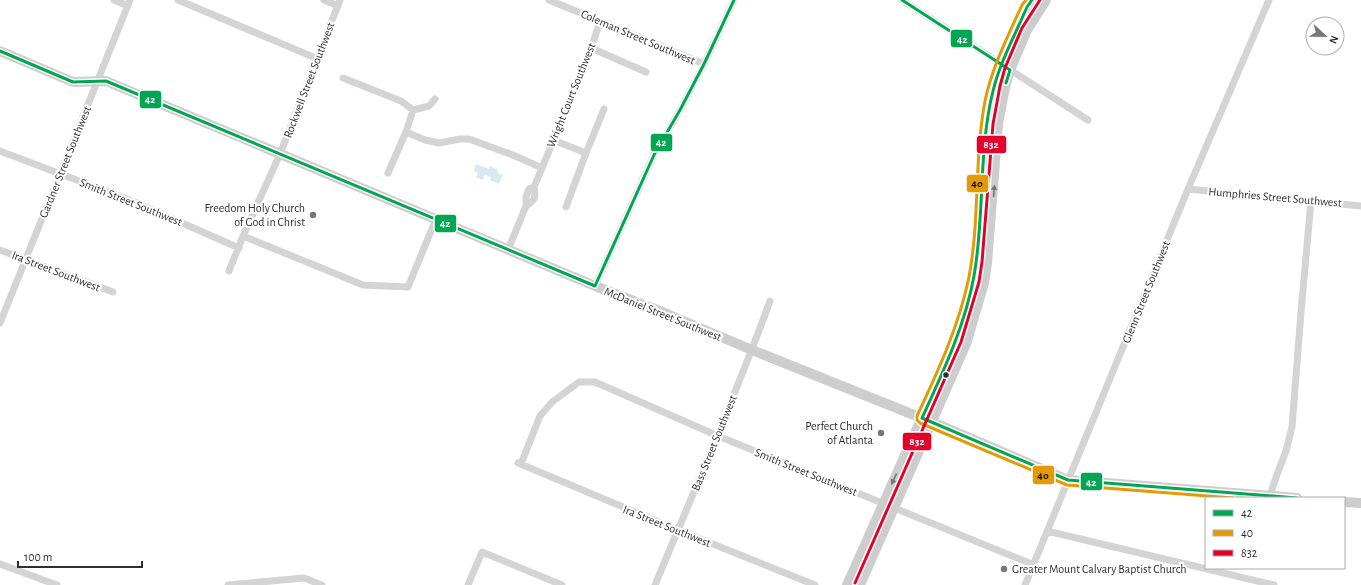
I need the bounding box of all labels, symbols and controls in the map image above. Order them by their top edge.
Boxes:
street label: Coleman Street Southwest [579,7,697,67]
north arrow [1305,16,1345,56]
street label: Rockwell Street Southwest [281,20,337,139]
line badge: 42 [950,29,973,48]
text: 42 [957,34,967,45]
text: N [1327,34,1340,45]
street label: Wright Court Southwest [545,41,597,149]
line badge: 42 [139,90,162,109]
text: 42 [145,94,155,105]
street label: Gardner Street Southwest [37,104,93,220]
line badge: 42 [650,133,673,152]
line badge: 832 [976,135,1007,154]
text: 42 [656,137,666,148]
text: 832 [983,139,999,150]
line badge: 40 [966,174,989,193]
street label: Smith Street Southwest [78,176,184,228]
text: 40 [971,178,983,189]
one-way arrow [990,185,997,197]
street label: Humphries Street Southwest [1208,185,1342,209]
place label: Freedom Holy Church of God in Christ [205,202,305,228]
marker: Freedom Holy Church of God in Christ [308,210,318,220]
line badge: 42 [434,214,457,233]
text: 42 [440,218,450,229]
street label: Glenn Street Southwest [1120,239,1172,345]
street label: Ira Street Southwest [10,249,102,293]
street label: McDaniel Street Southwest [603,285,724,343]
unlabelled marker [941,370,951,380]
street label: Bass Street Southwest [689,393,739,493]
place label: Perfect Church of Atlanta [805,420,873,446]
marker: Perfect Church of Atlanta [876,428,886,438]
line badge: 832 [902,432,932,451]
text: 832 [909,436,925,447]
street label: Smith Street Southwest [753,446,859,498]
line badge: 40 [1032,465,1055,485]
text: 40 [1037,470,1049,481]
line badge: 42 [1080,472,1103,491]
one-way arrow [891,473,897,485]
text: 42 [1086,477,1096,488]
legend [1205,497,1345,569]
street label: Ira Street Southwest [621,503,713,549]
text: 42 [1241,507,1253,519]
text: 40 [1241,527,1253,539]
scale bar [18,543,142,569]
text: 832 [1241,547,1258,559]
text: 100 m [24,551,52,563]
place label: Greater Mount Calvary Baptist Church [1012,563,1187,576]
marker: Greater Mount Calvary Baptist Church [999,564,1009,574]

